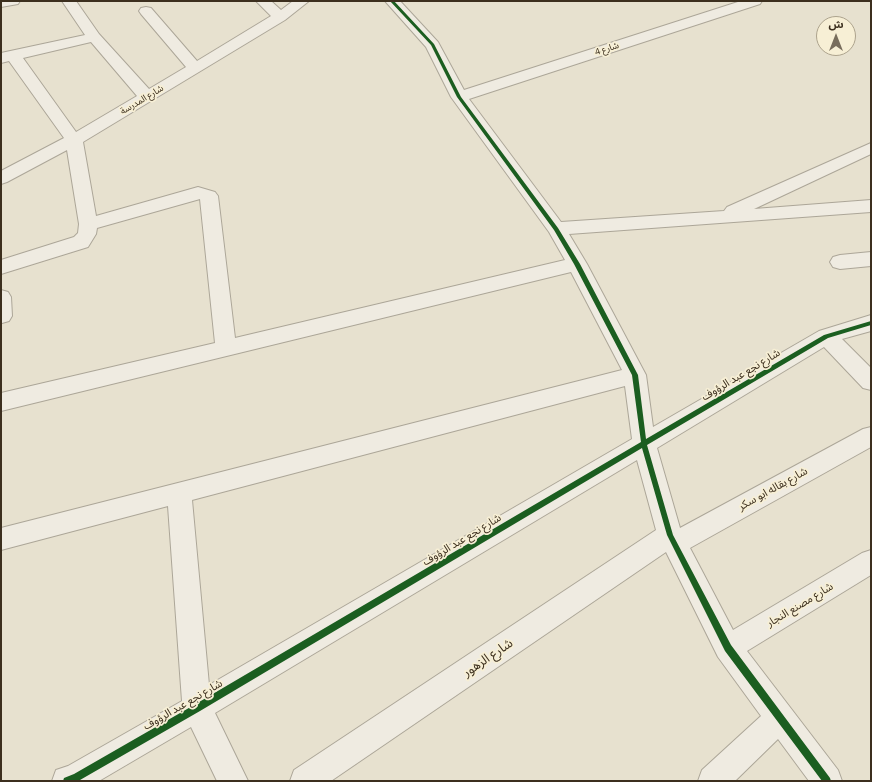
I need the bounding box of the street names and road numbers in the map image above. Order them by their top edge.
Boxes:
street label: شارع 4 [594,40,620,58]
street label: شارع المدرسة [119,83,165,117]
street label: شارع نجع عبد الرؤوف [699,346,783,404]
street label: شارع بقاله ابو سكر [736,465,810,513]
street label: شارع نجع عبد الرؤوف [420,511,504,569]
street label: شارع مصنع النجار [764,580,836,630]
street label: شارع الزهور [460,635,516,681]
street label: شارع نجع عبد الرؤوف [141,677,225,733]

